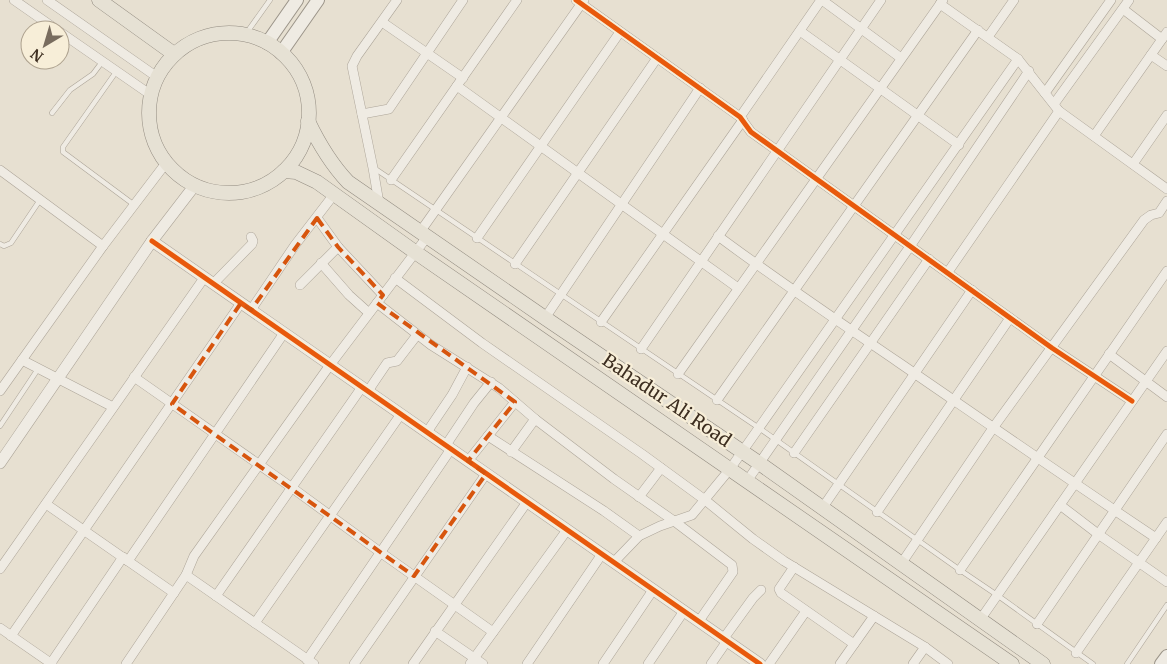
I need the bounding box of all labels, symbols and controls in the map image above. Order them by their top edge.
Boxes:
north arrow [20,20,70,70]
text: N [27,45,47,66]
street label: Bahadur Ali Road [598,348,736,452]

